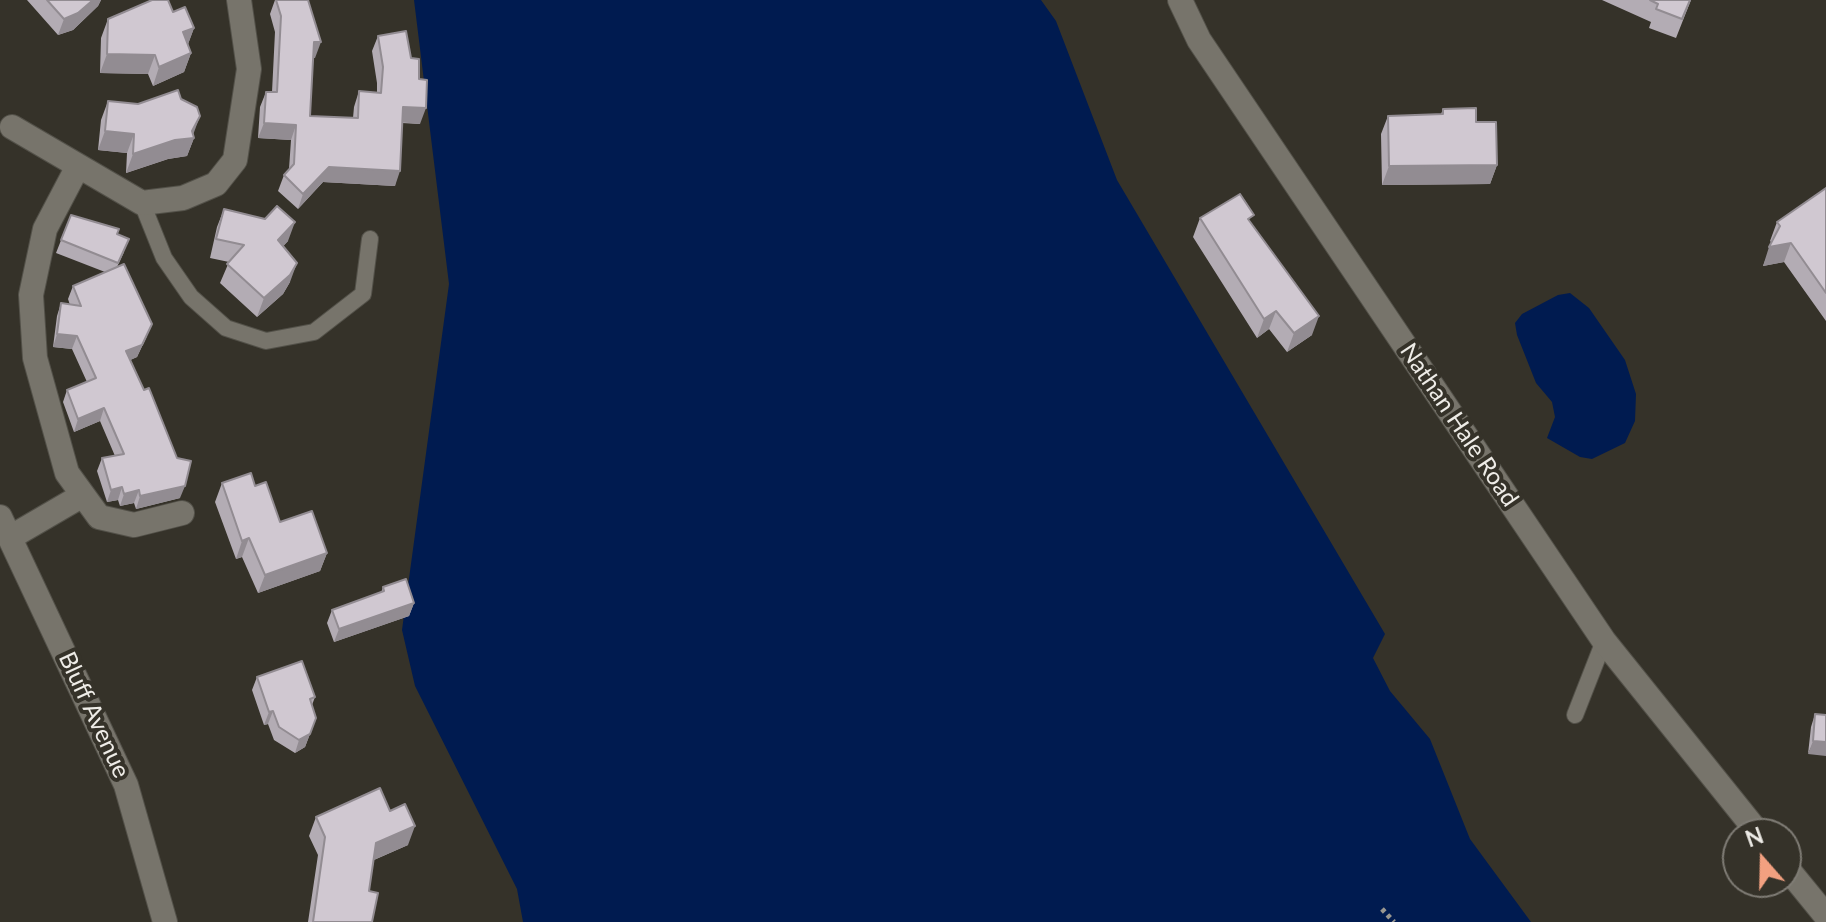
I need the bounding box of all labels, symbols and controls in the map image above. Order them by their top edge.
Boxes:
street label: Nathan Hale Road [1394,338,1524,512]
street label: Bluff Avenue [52,647,136,783]
north arrow [1722,818,1802,898]
text: N [1742,821,1767,852]

